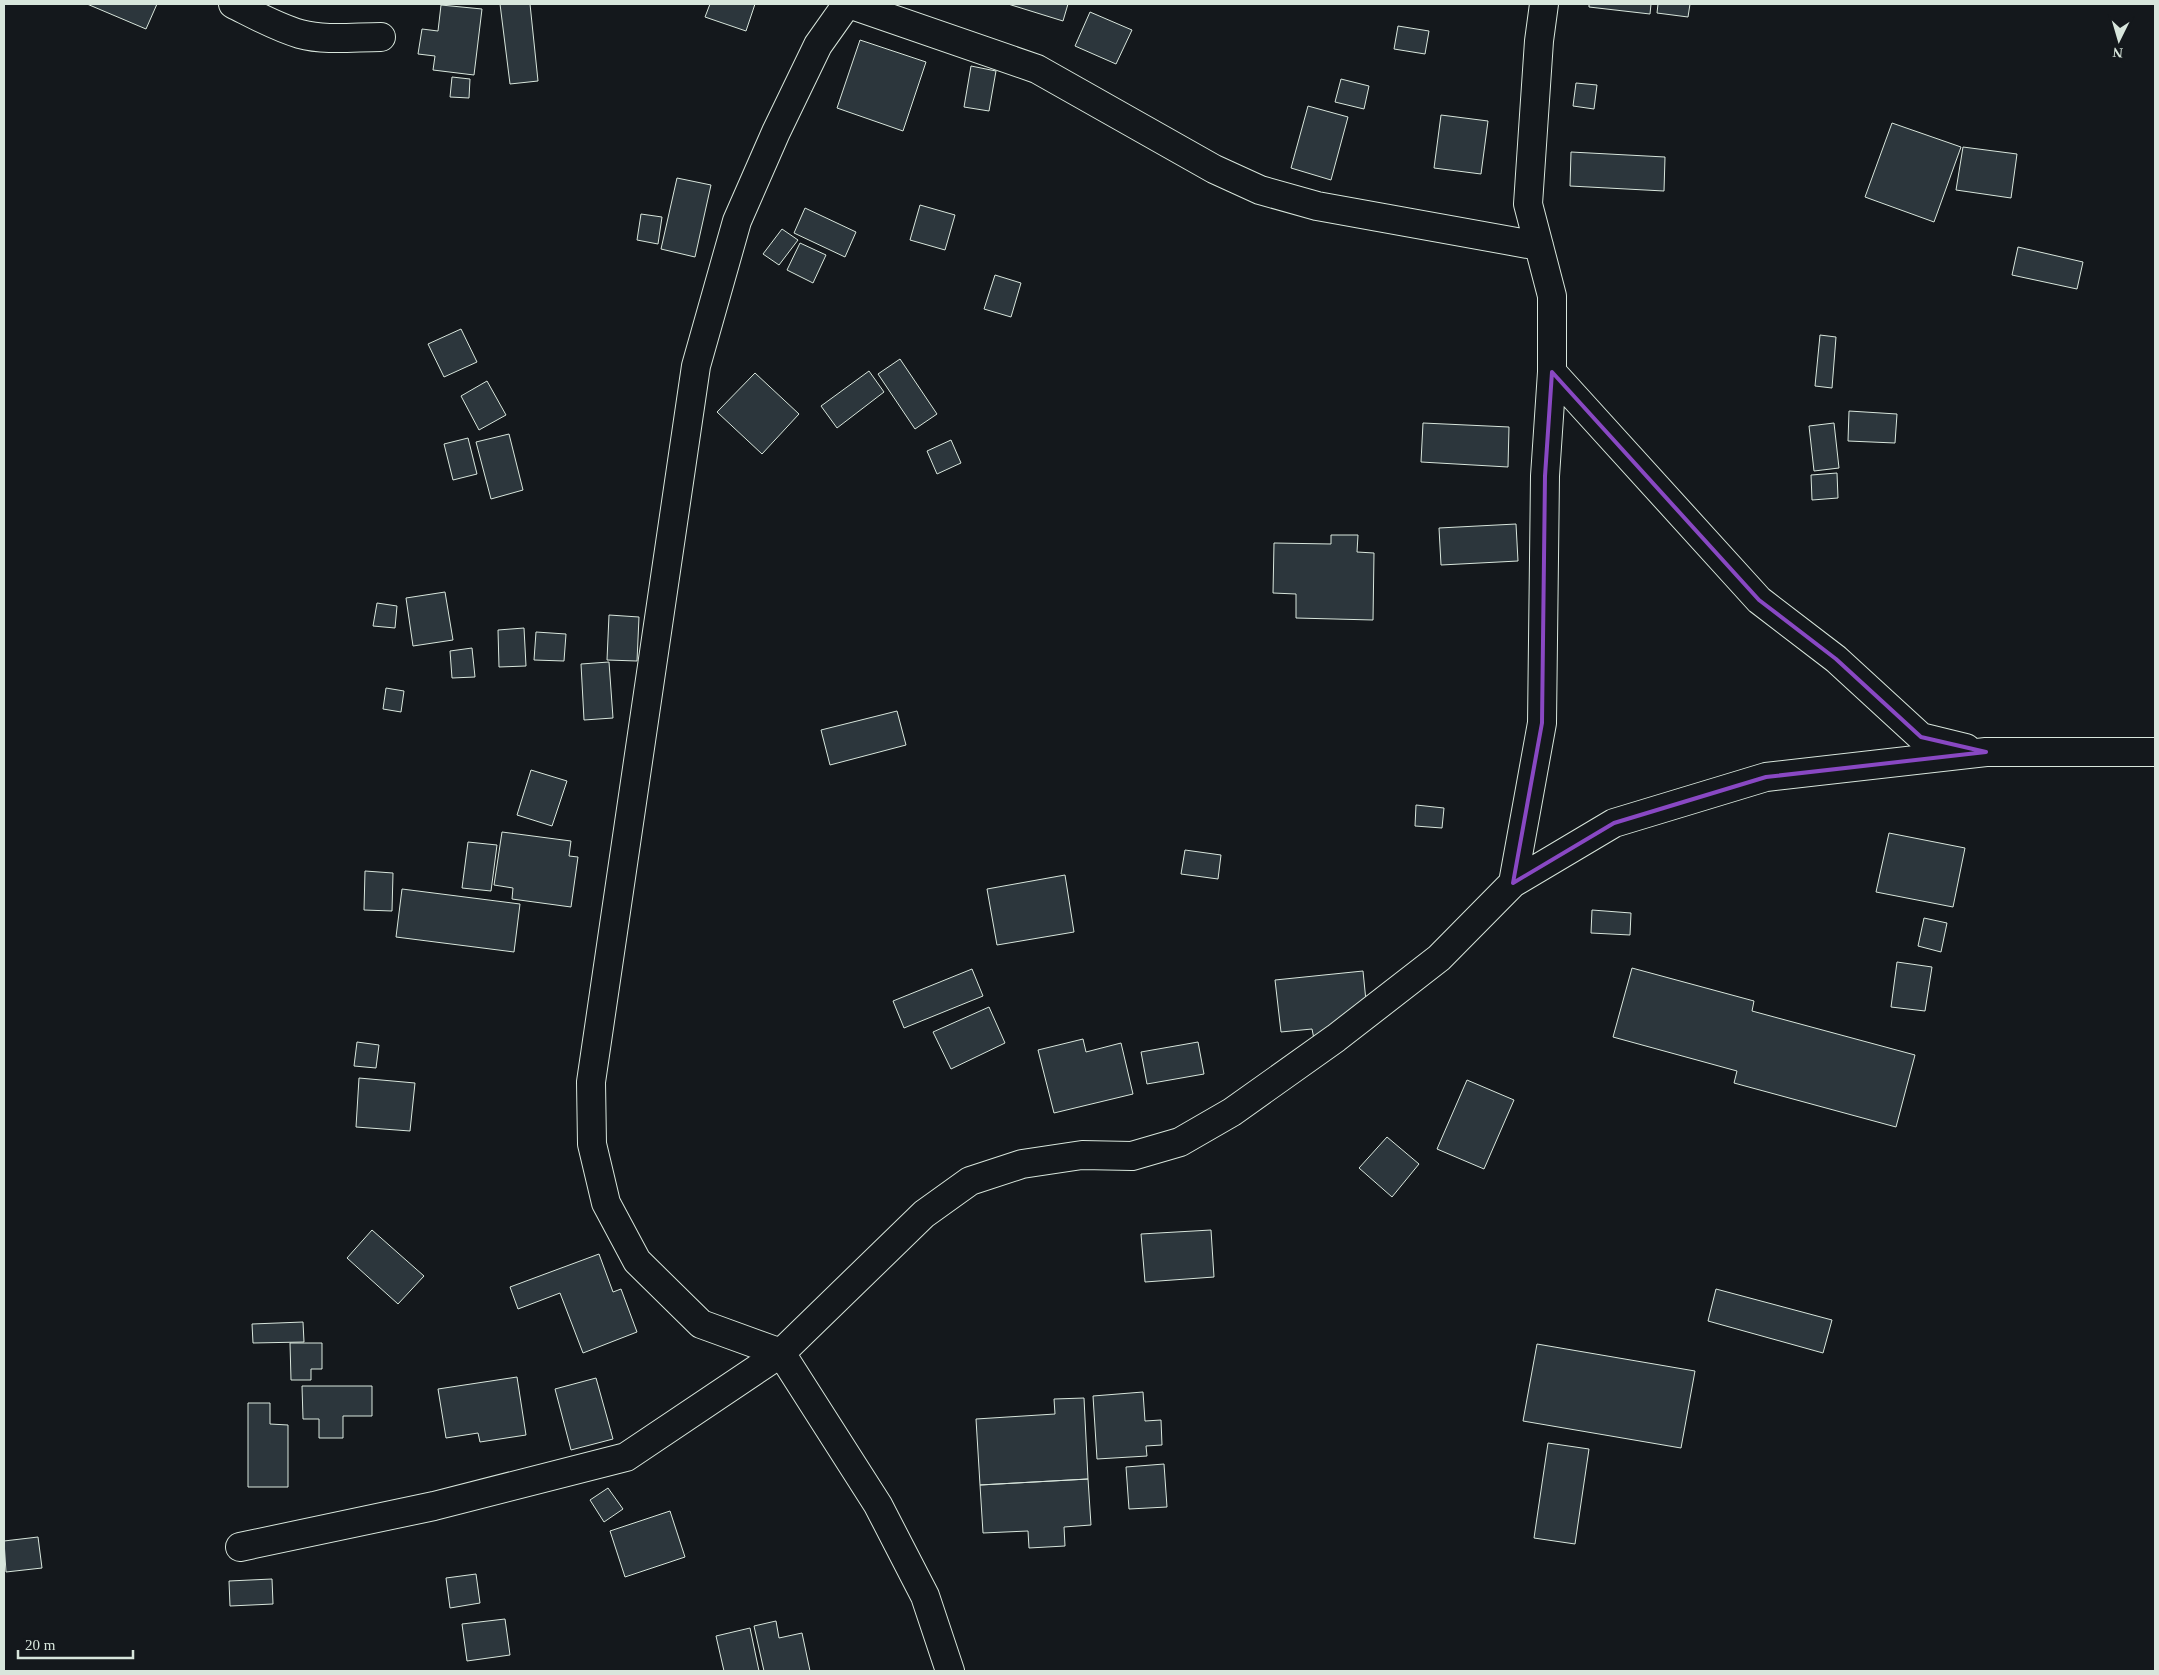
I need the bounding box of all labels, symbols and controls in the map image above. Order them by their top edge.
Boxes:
north arrow [2094,15,2144,65]
text: N [2112,45,2124,60]
scale bar [18,1628,132,1660]
text: 20 m [25,1637,56,1653]

